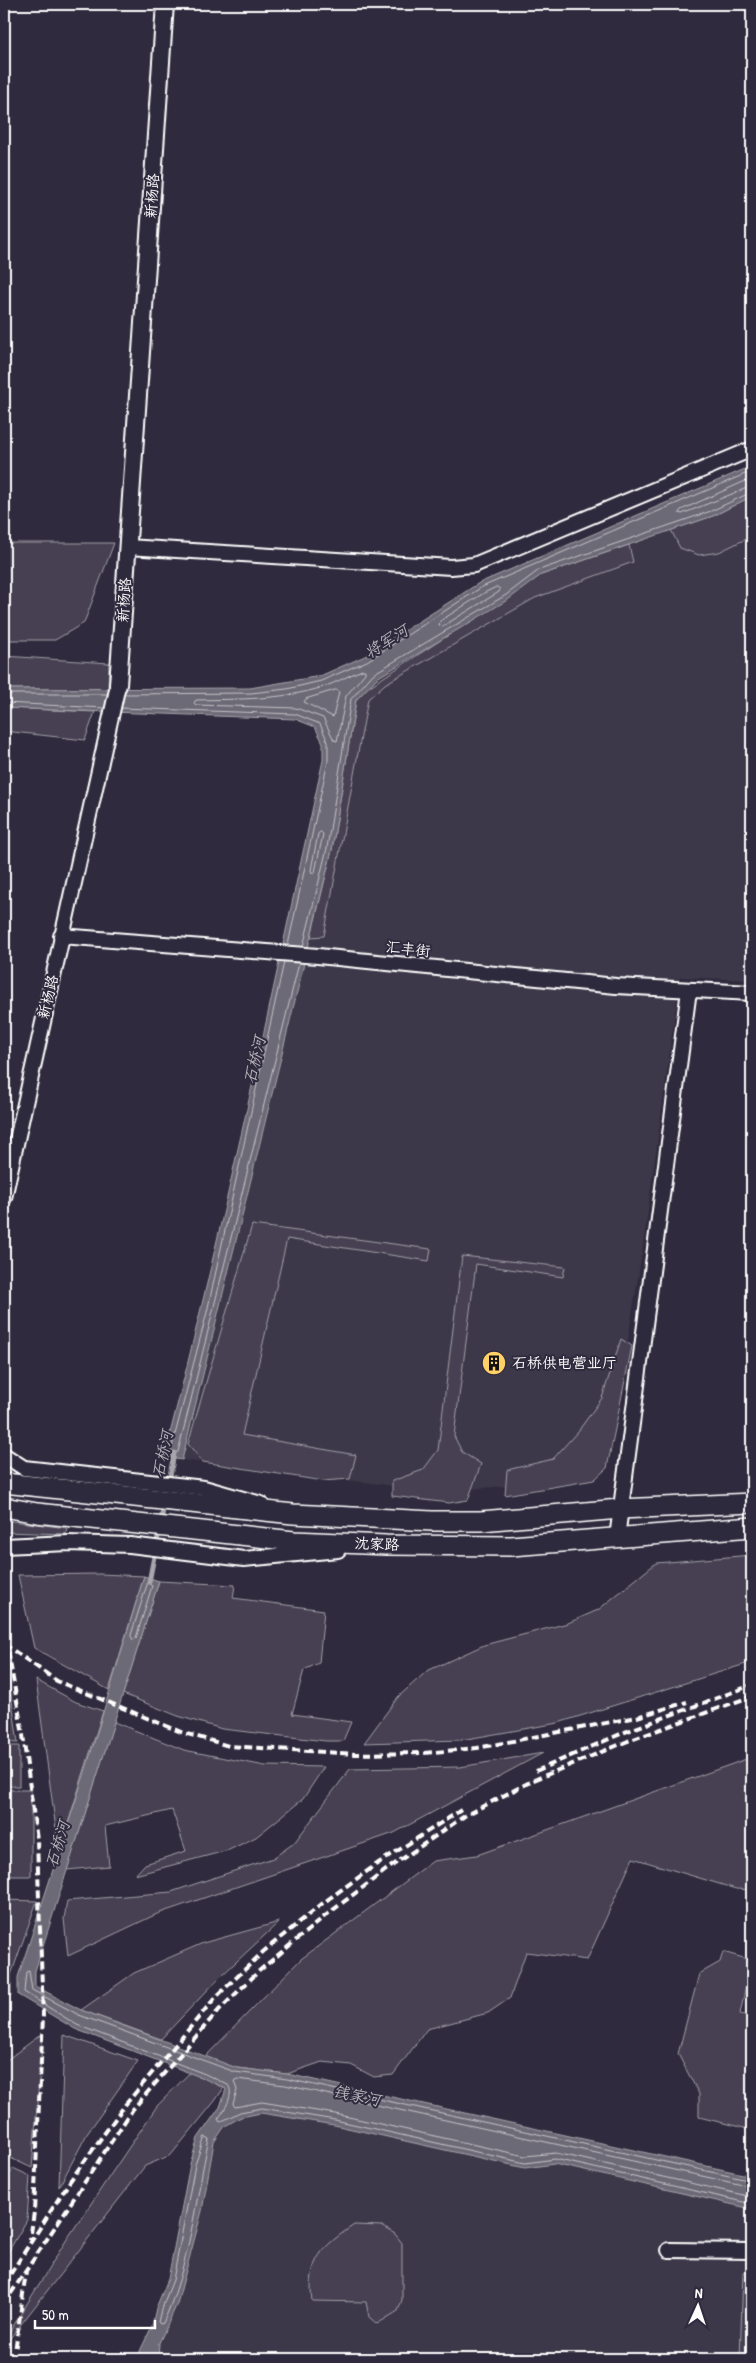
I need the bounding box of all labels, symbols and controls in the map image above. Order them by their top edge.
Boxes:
street label: 新杨路 [139,173,164,219]
street label: 新杨路 [112,577,135,623]
water label: 将军河 [360,617,415,663]
street label: 汇丰街 [385,936,432,961]
street label: 新杨路 [32,973,63,1021]
water label: 石桥河 [238,1031,271,1086]
building icon: 石桥供电营业厅 [481,1350,507,1376]
place label: 石桥供电营业厅 [512,1352,617,1373]
water label: 石桥河 [146,1425,178,1480]
street label: 沈家路 [354,1532,400,1555]
water label: 石桥河 [39,1815,75,1870]
water label: 钱家河 [331,2079,386,2111]
north arrow [674,2280,724,2330]
text: N [694,2283,703,2302]
scale bar [35,2298,155,2330]
text: 50 m [42,2304,69,2325]

